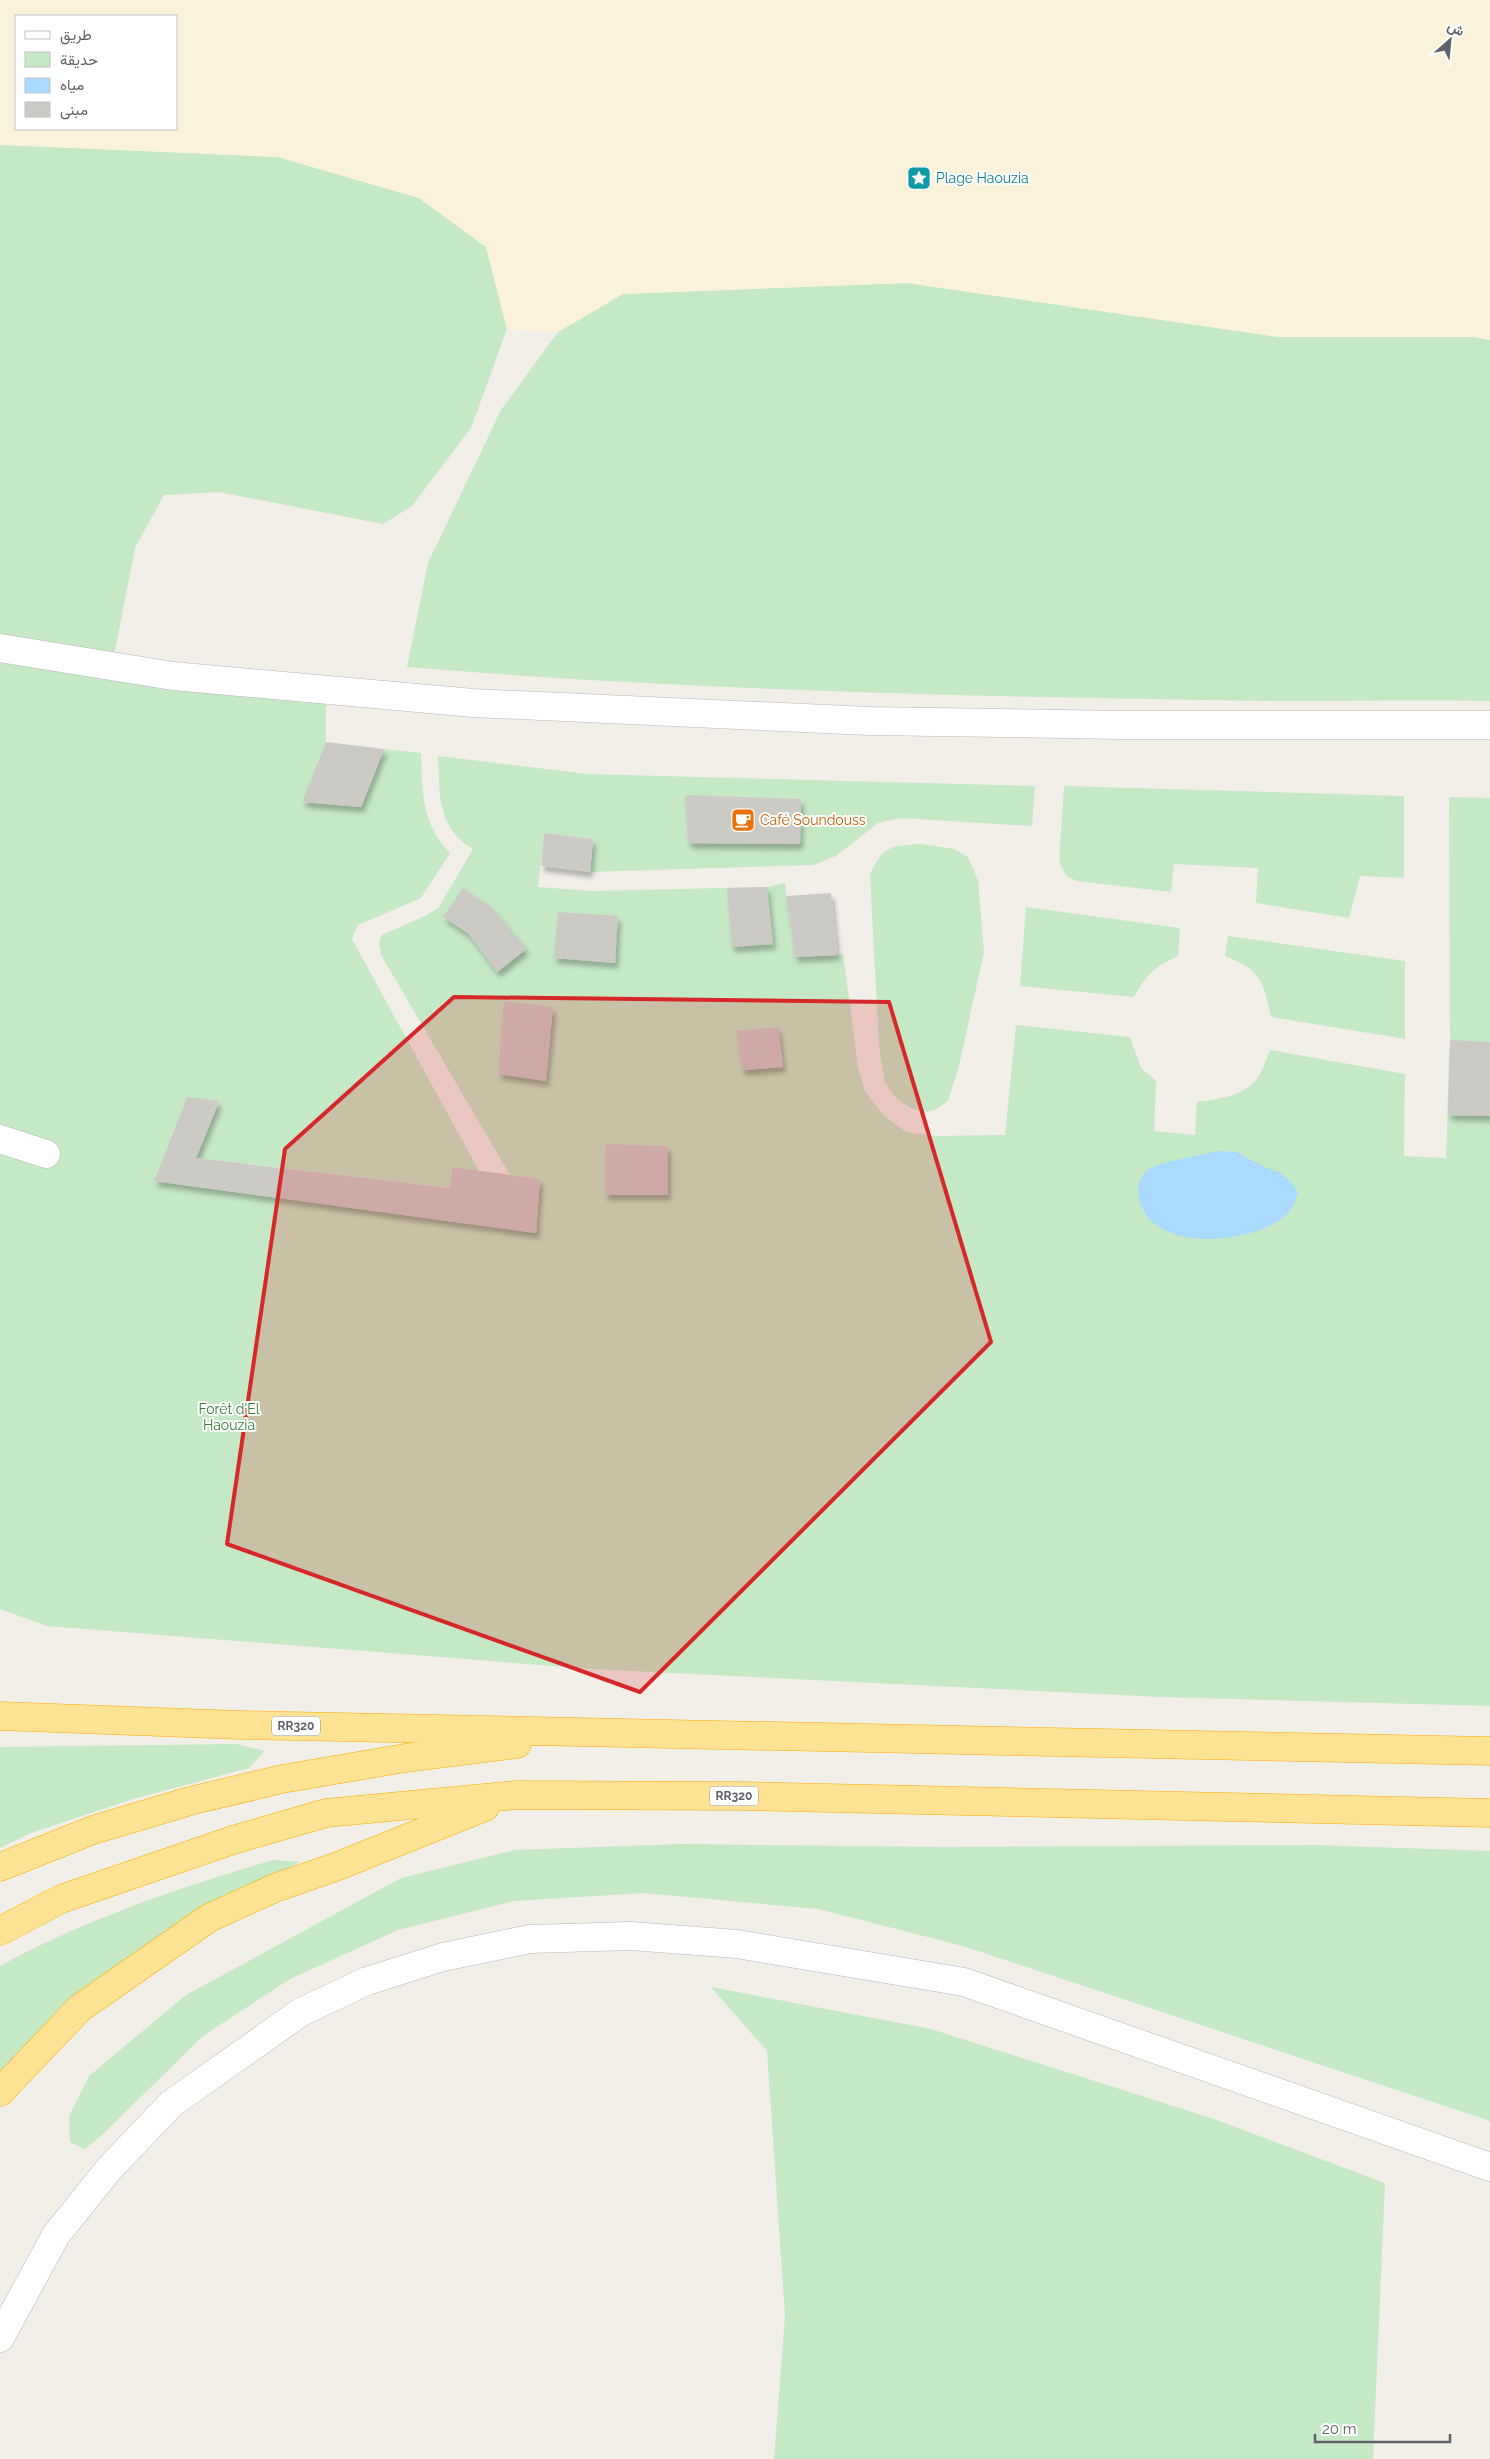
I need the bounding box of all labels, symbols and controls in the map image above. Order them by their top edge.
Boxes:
legend [15,15,178,130]
north arrow [1425,15,1475,65]
text: ش [1444,17,1467,40]
text: طريق [60,26,92,45]
text: حديقة [60,51,98,69]
text: مياه [60,76,84,94]
text: مبنى [60,101,88,120]
place icon: Plage Haouzia [906,165,932,191]
place label: Plage Haouzia [936,170,1029,186]
cafe icon: Café Soundouss [730,807,756,833]
place label: Café Soundouss [760,812,866,828]
park label: Forêt d'El Haouzia [198,1401,260,1433]
road number: RR320 [272,1716,320,1735]
road number: RR320 [710,1786,758,1805]
scale bar [1315,2412,1450,2444]
text: 20 m [1322,2420,1357,2438]

